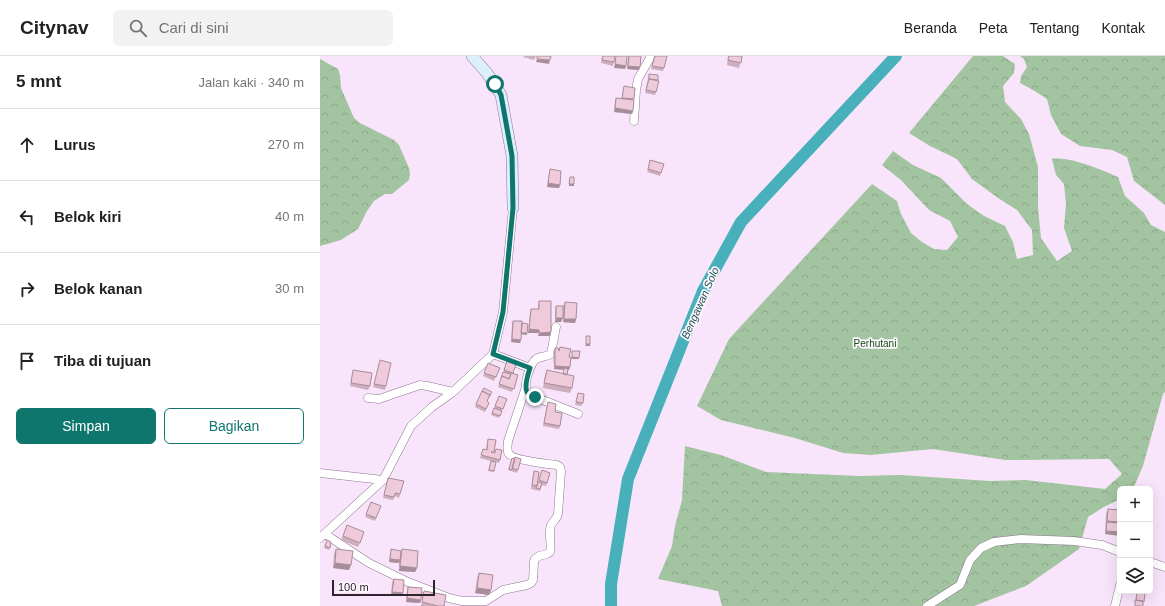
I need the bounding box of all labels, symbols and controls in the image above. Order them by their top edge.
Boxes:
search box [113,10,393,46]
text: Citynav [20,17,89,38]
icon: search [127,17,149,39]
text: Cari di sini [159,19,229,36]
text: Beranda [904,20,957,36]
text: Peta [979,20,1008,36]
text: Tentang [1030,20,1079,36]
text: Kontak [1101,20,1145,36]
text: 5 mnt [16,72,61,91]
text: Jalan kaki · 340 m [199,75,304,90]
route start [486,75,504,93]
icon: ahead [16,134,38,156]
text: Lurus [54,136,96,153]
text: 270 m [268,137,304,152]
icon: left [16,206,38,228]
text: Belok kiri [54,208,122,225]
text: 40 m [275,209,304,224]
water label: Bengawan Solo [679,265,721,341]
icon: right [16,278,38,300]
text: Belok kanan [54,280,142,297]
text: 30 m [275,281,304,296]
park label: Perhutani [854,338,896,349]
icon: arrive [16,350,38,372]
text: Tiba di tujuan [54,352,151,369]
route end [526,388,544,406]
button: Simpan [16,408,156,444]
button: Bagikan [164,408,304,444]
map controls [1117,486,1153,594]
button: + [1117,486,1153,522]
button: − [1117,522,1153,558]
button: layers [1117,558,1153,594]
scale bar [332,578,435,597]
text: 100 m [338,581,369,593]

